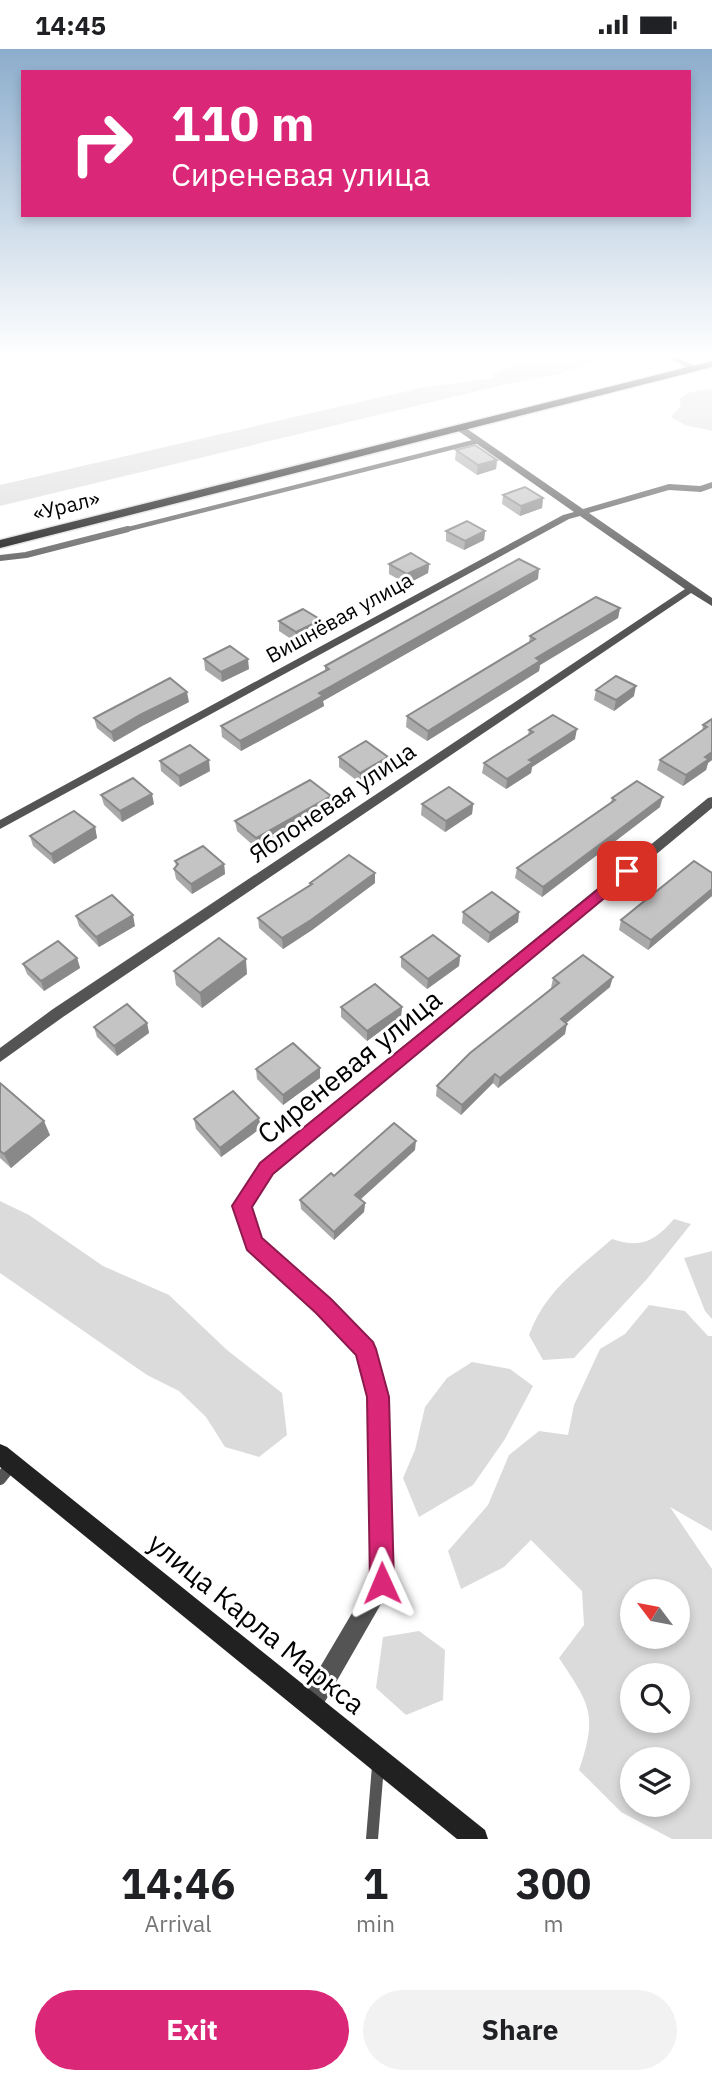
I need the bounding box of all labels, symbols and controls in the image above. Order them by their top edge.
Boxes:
text: 14:45 [35,8,106,42]
text: 110 m [171,91,315,154]
icon: right [56,98,147,189]
text: Сиреневая улица [171,153,430,195]
street label: «Урал» [30,483,103,527]
street label: Вишнёвая улица [261,565,417,669]
street label: Яблоневая улица [243,734,422,870]
pin [597,841,657,901]
icon: arrive [608,852,646,890]
street label: Сиреневая улица [249,980,449,1152]
street label: улица Карла Маркса [141,1524,373,1722]
position arrow [345,1546,419,1620]
north arrow [620,1579,690,1649]
map controls [620,1579,690,1817]
button: search [620,1663,690,1733]
button: layers [620,1747,690,1817]
text: 14:46 [121,1856,235,1911]
text: 1 [363,1856,388,1911]
text: 300 [516,1856,591,1911]
text: Arrival [145,1908,212,1938]
text: min [356,1908,395,1938]
text: m [543,1908,564,1938]
button: Exit [35,1990,349,2070]
button: Share [363,1990,677,2070]

